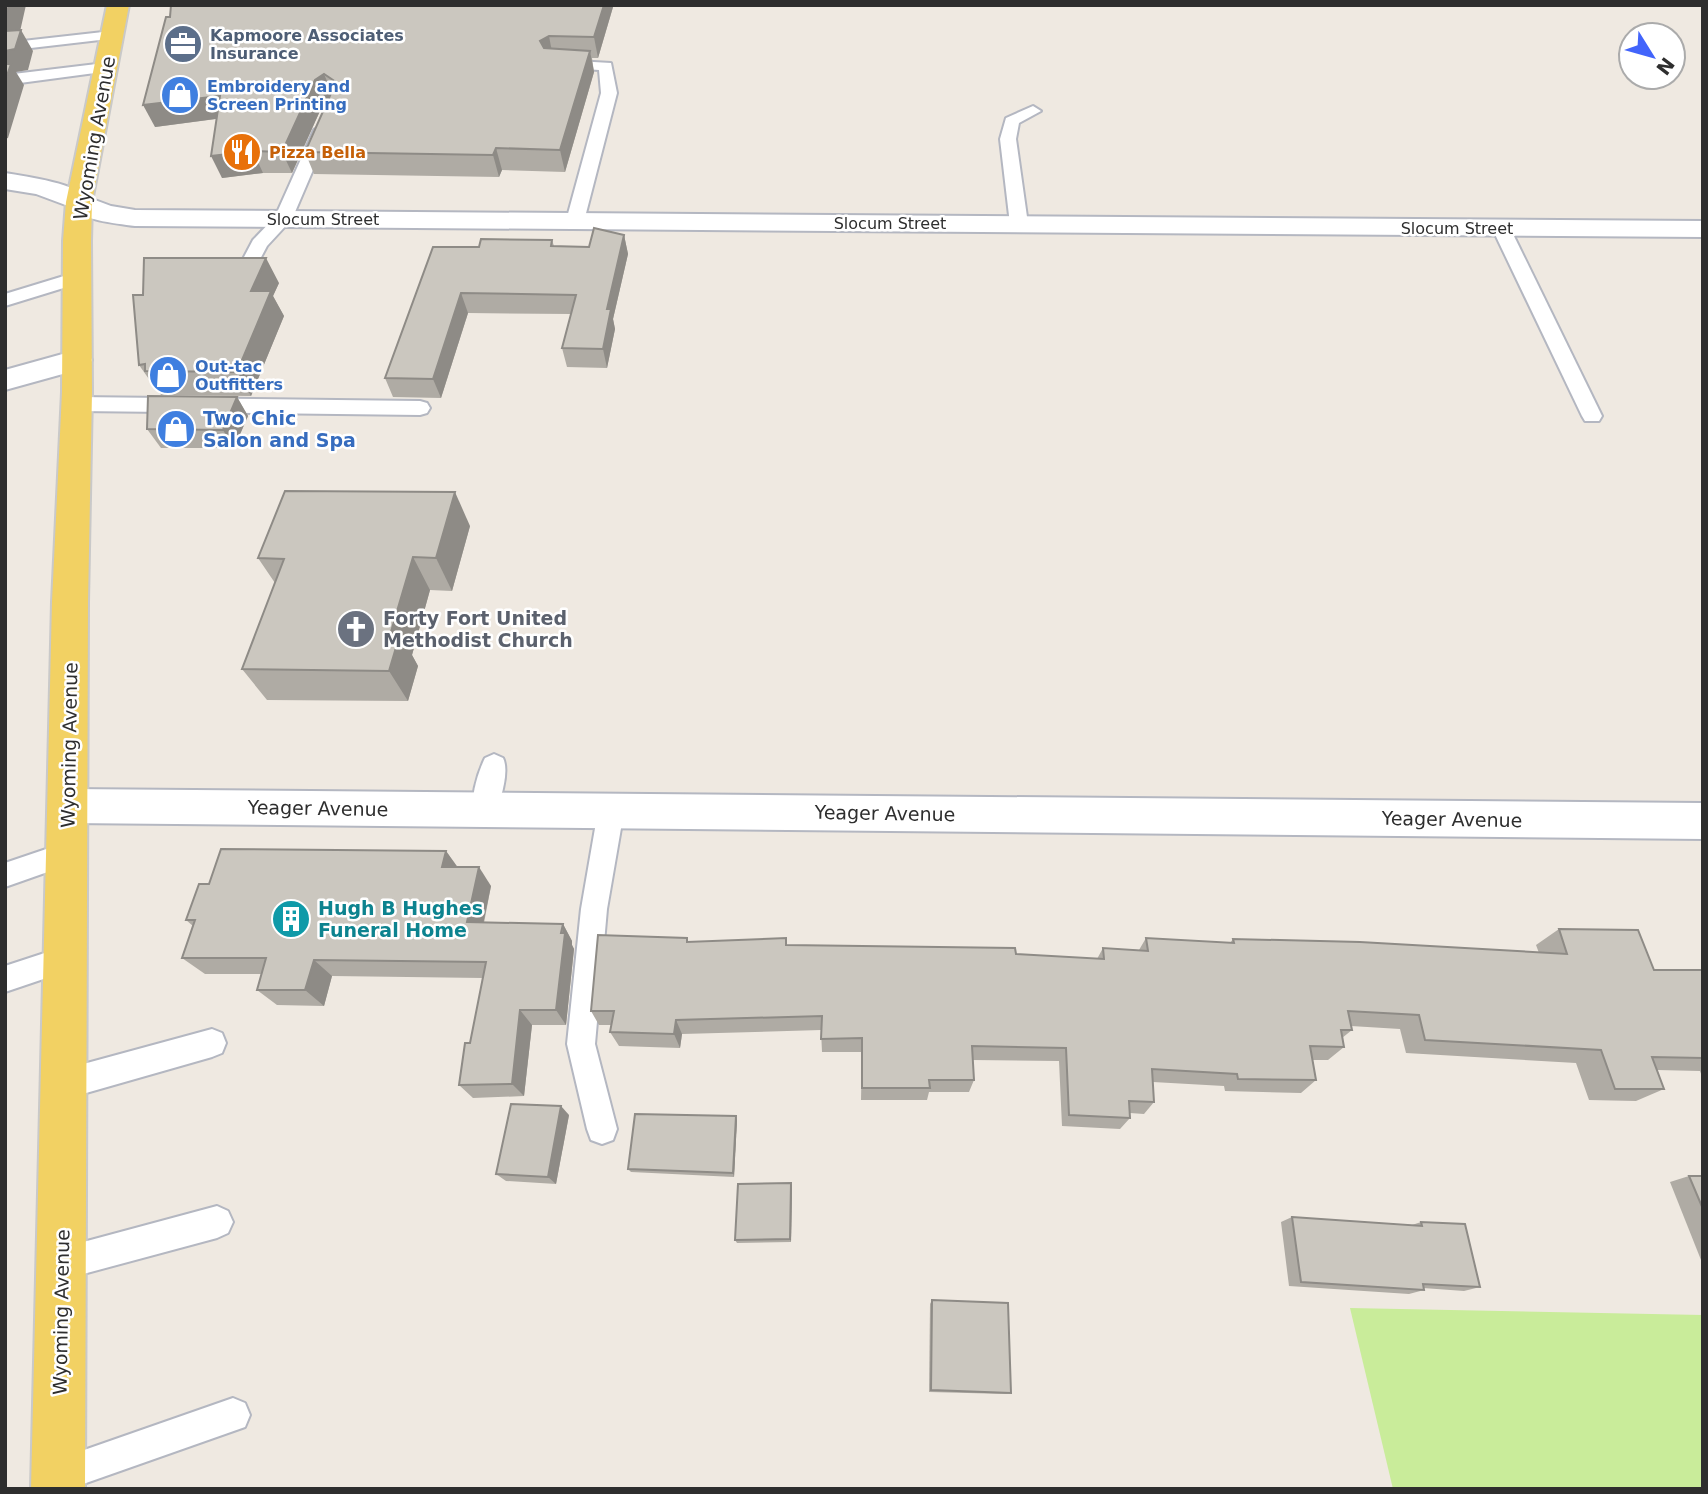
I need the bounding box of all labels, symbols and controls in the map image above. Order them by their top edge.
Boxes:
north arrow [1617,21,1687,91]
office icon: Kapmoore Associates Insurance [162,23,204,65]
place label: Kapmoore Associates Insurance [210,26,404,63]
text: N [1652,53,1679,79]
street label: Wyoming Avenue [69,54,119,222]
shop icon: Embroidery and Screen Printing [159,74,201,116]
place label: Embroidery and Screen Printing [207,77,350,114]
restaurant icon: Pizza Bella [221,131,263,173]
place label: Pizza Bella [269,143,366,162]
street label: Slocum Street [267,210,379,229]
street label: Slocum Street [834,214,946,233]
street label: Slocum Street [1401,219,1513,238]
shop icon: Out-tac Outfitters [147,354,189,396]
place label: Out-tac Outfitters [195,357,283,394]
place label: Two Chic Salon and Spa [203,407,356,451]
shop icon: Two Chic Salon and Spa [155,408,197,450]
place label: Forty Fort United Methodist Church [383,607,573,651]
church icon: Forty Fort United Methodist Church [335,608,377,650]
street label: Wyoming Avenue [57,662,81,828]
street label: Yeager Avenue [247,796,388,820]
street label: Yeager Avenue [814,801,955,825]
street label: Yeager Avenue [1381,807,1522,831]
place label: Hugh B Hughes Funeral Home [318,897,483,941]
building icon: Hugh B Hughes Funeral Home [270,898,312,940]
street label: Wyoming Avenue [49,1229,73,1395]

